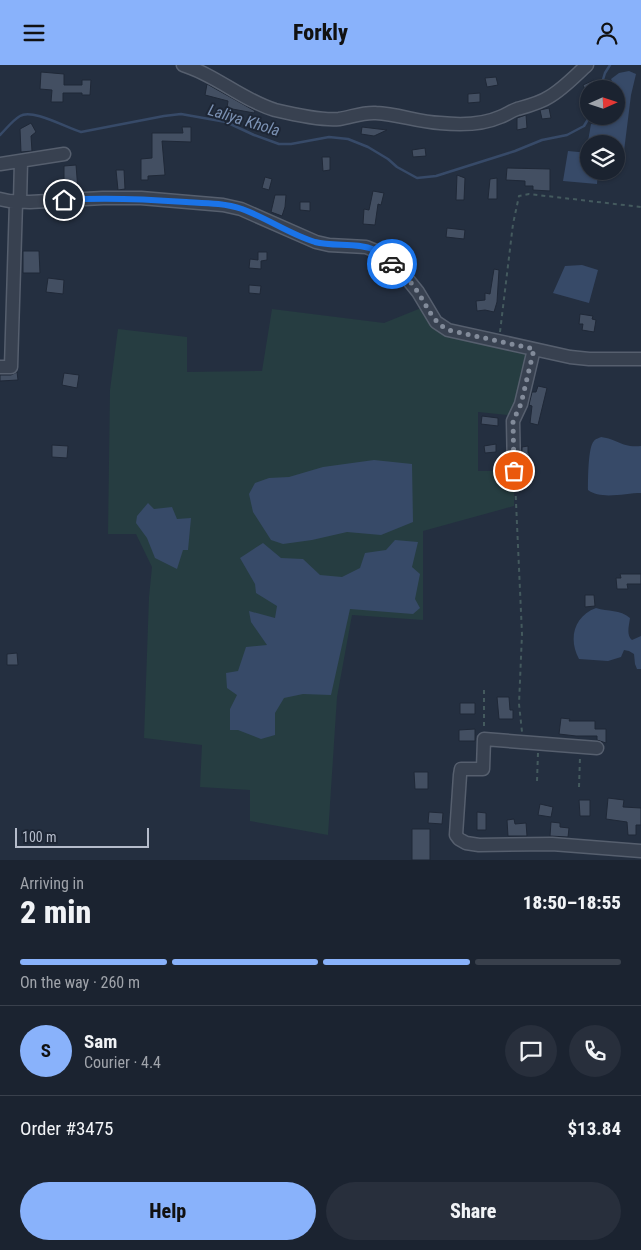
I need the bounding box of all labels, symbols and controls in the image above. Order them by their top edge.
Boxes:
icon: menu [20,19,48,47]
icon: person [593,19,621,47]
text: Forkly [293,20,348,45]
north arrow [580,80,625,125]
map controls [580,80,625,180]
water label: Laliya Khola [206,100,282,140]
button: layers [580,135,625,180]
pin [43,179,85,221]
icon: home [50,186,78,214]
courier [367,239,417,289]
icon: car [378,250,406,278]
pin [493,450,535,492]
icon: bag [500,457,528,485]
scale bar [15,825,149,848]
text: 100 m [22,829,57,845]
text: Arriving in [20,874,84,893]
text: 18:50–18:55 [523,891,621,914]
text: 2 min [20,893,91,931]
text: On the way · 260 m [20,973,140,992]
button: chat [505,1025,557,1077]
button: phone [569,1025,621,1077]
text: Sam [84,1030,117,1053]
text: S [41,1039,51,1062]
text: Courier · 4.4 [84,1053,161,1072]
text: Order #3475 [20,1117,113,1140]
text: $13.84 [567,1117,621,1140]
button: Help [20,1182,316,1240]
button: Share [326,1182,621,1240]

